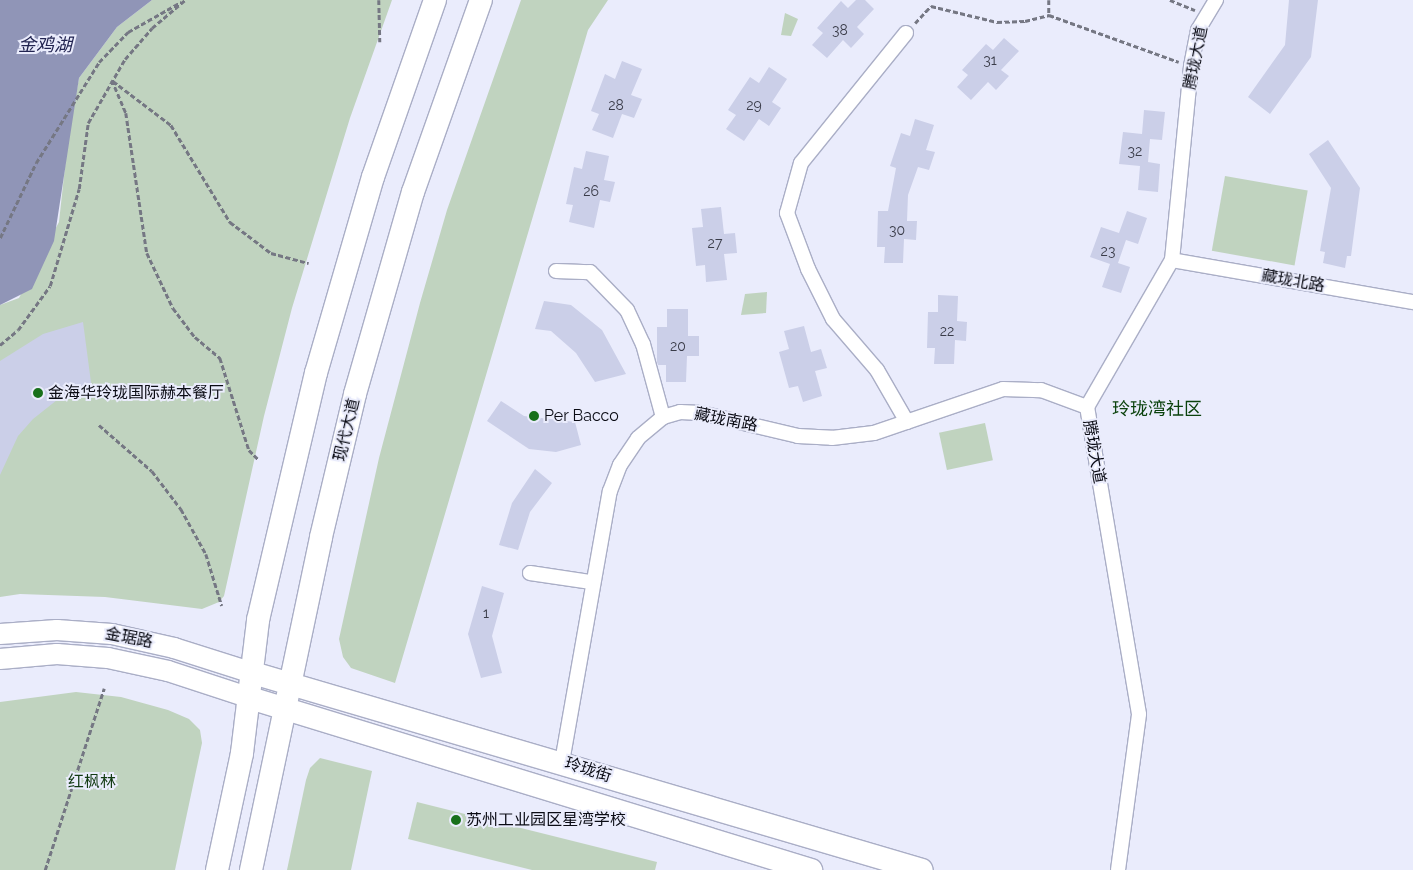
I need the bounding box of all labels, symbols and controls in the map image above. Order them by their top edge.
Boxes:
house number: 38 [832,22,848,38]
street label: 腾珑大道 [1180,25,1212,91]
water label: 金鸡湖 [18,34,72,56]
house number: 31 [983,52,997,68]
house number: 28 [608,97,624,113]
house number: 29 [746,97,762,113]
house number: 32 [1128,143,1142,159]
house number: 26 [583,183,599,199]
house number: 30 [889,222,905,238]
house number: 27 [708,235,722,251]
house number: 23 [1101,243,1115,259]
street label: 藏珑北路 [1260,266,1326,296]
house number: 22 [940,323,954,339]
house number: 20 [670,338,686,354]
place label: 金海华玲珑国际赫本餐厅 [48,383,224,403]
marker: 金海华玲珑国际赫本餐厅 [32,387,44,399]
street label: 现代大道 [330,397,364,463]
district label: 玲珑湾社区 [1112,398,1202,420]
street label: 藏珑南路 [693,404,759,436]
place label: Per Bacco [544,406,619,426]
marker: Per Bacco [528,410,540,422]
street label: 腾珑大道 [1079,419,1109,485]
house number: 1 [483,605,489,621]
street label: 金琚路 [104,624,154,652]
street label: 玲珑街 [562,754,614,786]
park label: 红枫林 [68,772,116,792]
place label: 苏州工业园区星湾学校 [466,810,626,830]
marker: 苏州工业园区星湾学校 [450,814,462,826]

